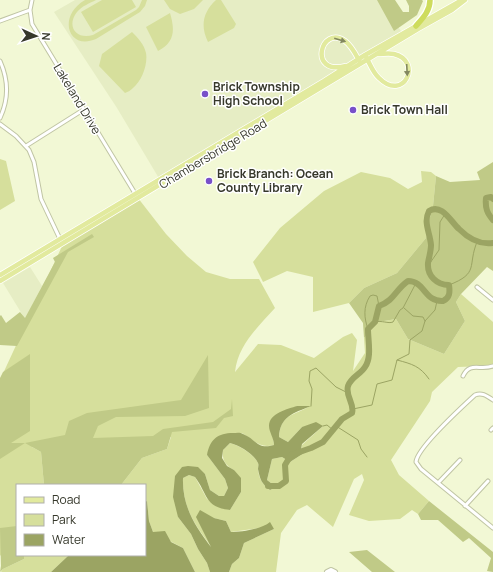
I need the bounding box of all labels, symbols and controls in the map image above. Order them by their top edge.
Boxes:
north arrow [16,16,56,56]
text: N [39,32,54,41]
one-way arrow [334,37,346,43]
street label: Lakeland Drive [50,60,105,137]
one-way arrow [404,64,411,76]
place label: Brick Township High School [213,78,300,109]
marker: Brick Township High School [200,89,210,99]
place label: Brick Town Hall [361,101,448,118]
marker: Brick Town Hall [348,105,358,115]
street label: Chambersbridge Road [155,115,270,193]
place label: Brick Branch: Ocean County Library [217,165,333,196]
marker: Brick Branch: Ocean County Library [204,176,214,186]
legend [16,484,146,556]
text: Road [52,491,80,508]
text: Park [52,511,77,528]
text: Water [52,531,86,548]

